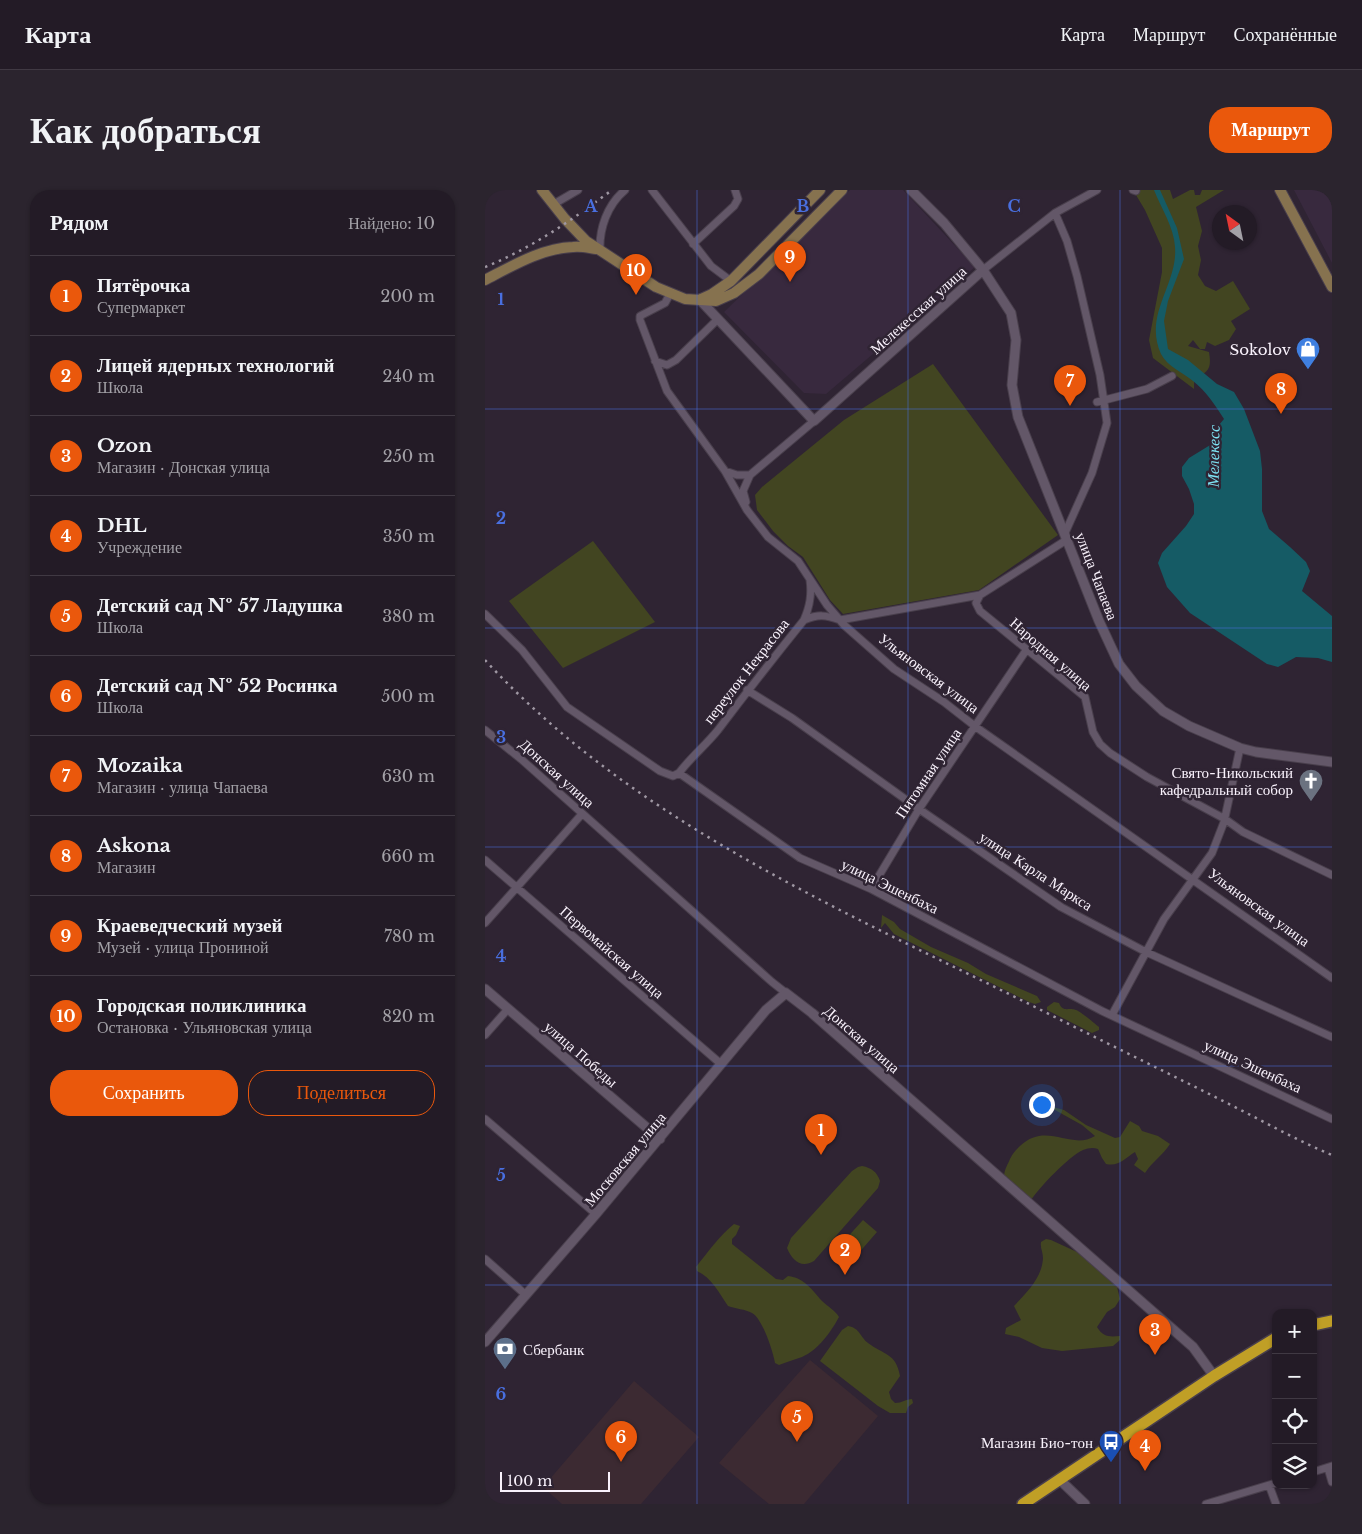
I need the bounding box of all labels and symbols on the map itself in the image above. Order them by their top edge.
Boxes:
text: A [584,196,599,216]
text: B [797,196,810,216]
text: C [1007,196,1021,216]
north arrow [1212,205,1257,250]
pin: 9 [774,241,806,282]
pin: 10 [620,254,652,295]
street label: Мелекесская улица [866,262,970,358]
text: 1 [498,289,505,309]
shop icon: Sokolov [1295,336,1321,370]
place label: Sokolov [1229,340,1291,359]
pin: 7 [1054,365,1086,406]
pin: 8 [1265,373,1297,414]
water label: Мелекесс [1202,425,1224,488]
text: 2 [496,508,506,528]
street label: улица Чапаева [1072,529,1123,623]
street label: Народная улица [1006,613,1096,695]
street label: переулок Некрасова [699,614,793,727]
street label: Ульяновская улица [875,629,983,717]
street label: Питомная улица [891,724,965,822]
text: 3 [496,727,506,747]
street label: Донская улица [516,734,599,812]
place label: Свято-Никольский кафедральный собор [1160,763,1293,799]
church icon: Свято-Никольский кафедральный собор [1298,768,1324,802]
street label: улица Карла Маркса [976,827,1097,915]
street label: улица Эшенбаха [838,854,942,918]
street label: Ульяновская улица [1204,864,1314,951]
street label: Первомайская улица [556,902,668,1003]
text: 4 [496,946,506,966]
street label: Донская улица [820,1001,904,1077]
street label: улица Победы [540,1017,622,1091]
street label: улица Эшенбаха [1201,1035,1305,1097]
your location [1029,1092,1055,1118]
street label: Московская улица [580,1108,670,1210]
pin: 1 [805,1114,837,1155]
text: 5 [496,1165,506,1185]
pin: 2 [829,1234,861,1275]
pin: 3 [1139,1314,1171,1355]
bank icon: Сбербанк [492,1336,518,1370]
place label: Сбербанк [523,1340,585,1359]
text: 6 [496,1384,507,1404]
pin: 5 [781,1401,813,1442]
pin: 6 [605,1421,637,1462]
bus stop icon: Магазин Био-тон [1098,1429,1124,1463]
pin: 4 [1129,1430,1161,1471]
place label: Магазин Био-тон [981,1433,1093,1452]
scale bar [500,1469,610,1492]

